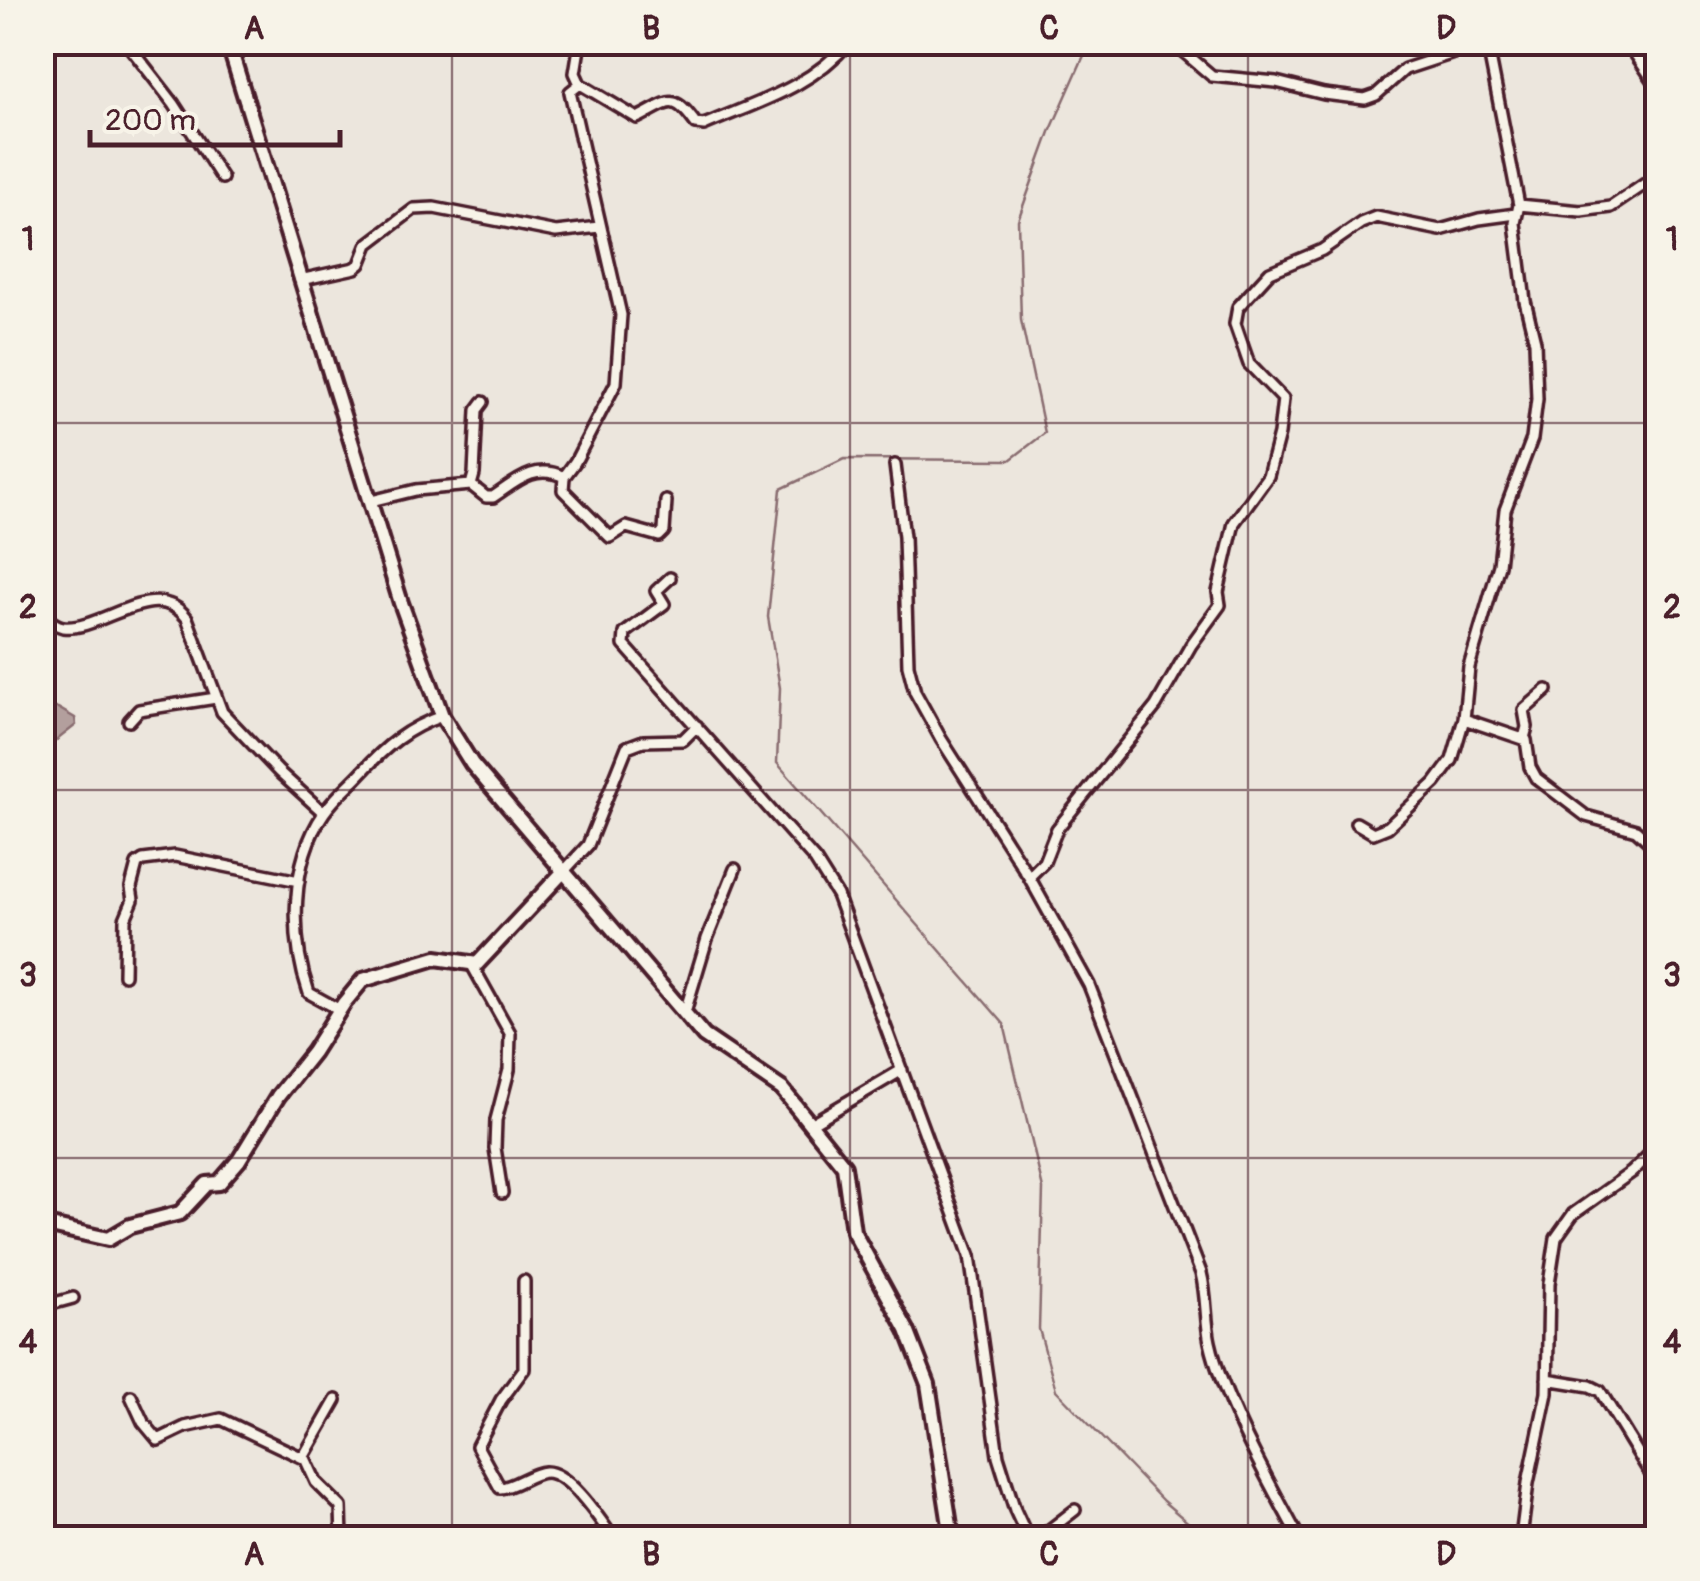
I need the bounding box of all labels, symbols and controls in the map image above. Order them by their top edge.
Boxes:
text: A [244,9,265,49]
text: B [642,9,660,49]
text: C [1039,9,1059,49]
text: D [1436,9,1456,49]
scale bar [90,85,340,147]
text: 200 m [105,102,196,139]
text: 1 [22,220,34,260]
text: 1 [1666,220,1678,260]
text: 2 [19,588,37,628]
text: 2 [1663,588,1681,628]
text: 3 [19,956,37,996]
text: 3 [1663,956,1681,996]
text: 4 [19,1323,38,1363]
text: 4 [1663,1323,1682,1363]
text: A [244,1535,265,1575]
text: B [642,1535,660,1575]
text: C [1039,1535,1059,1575]
text: D [1436,1535,1456,1575]

